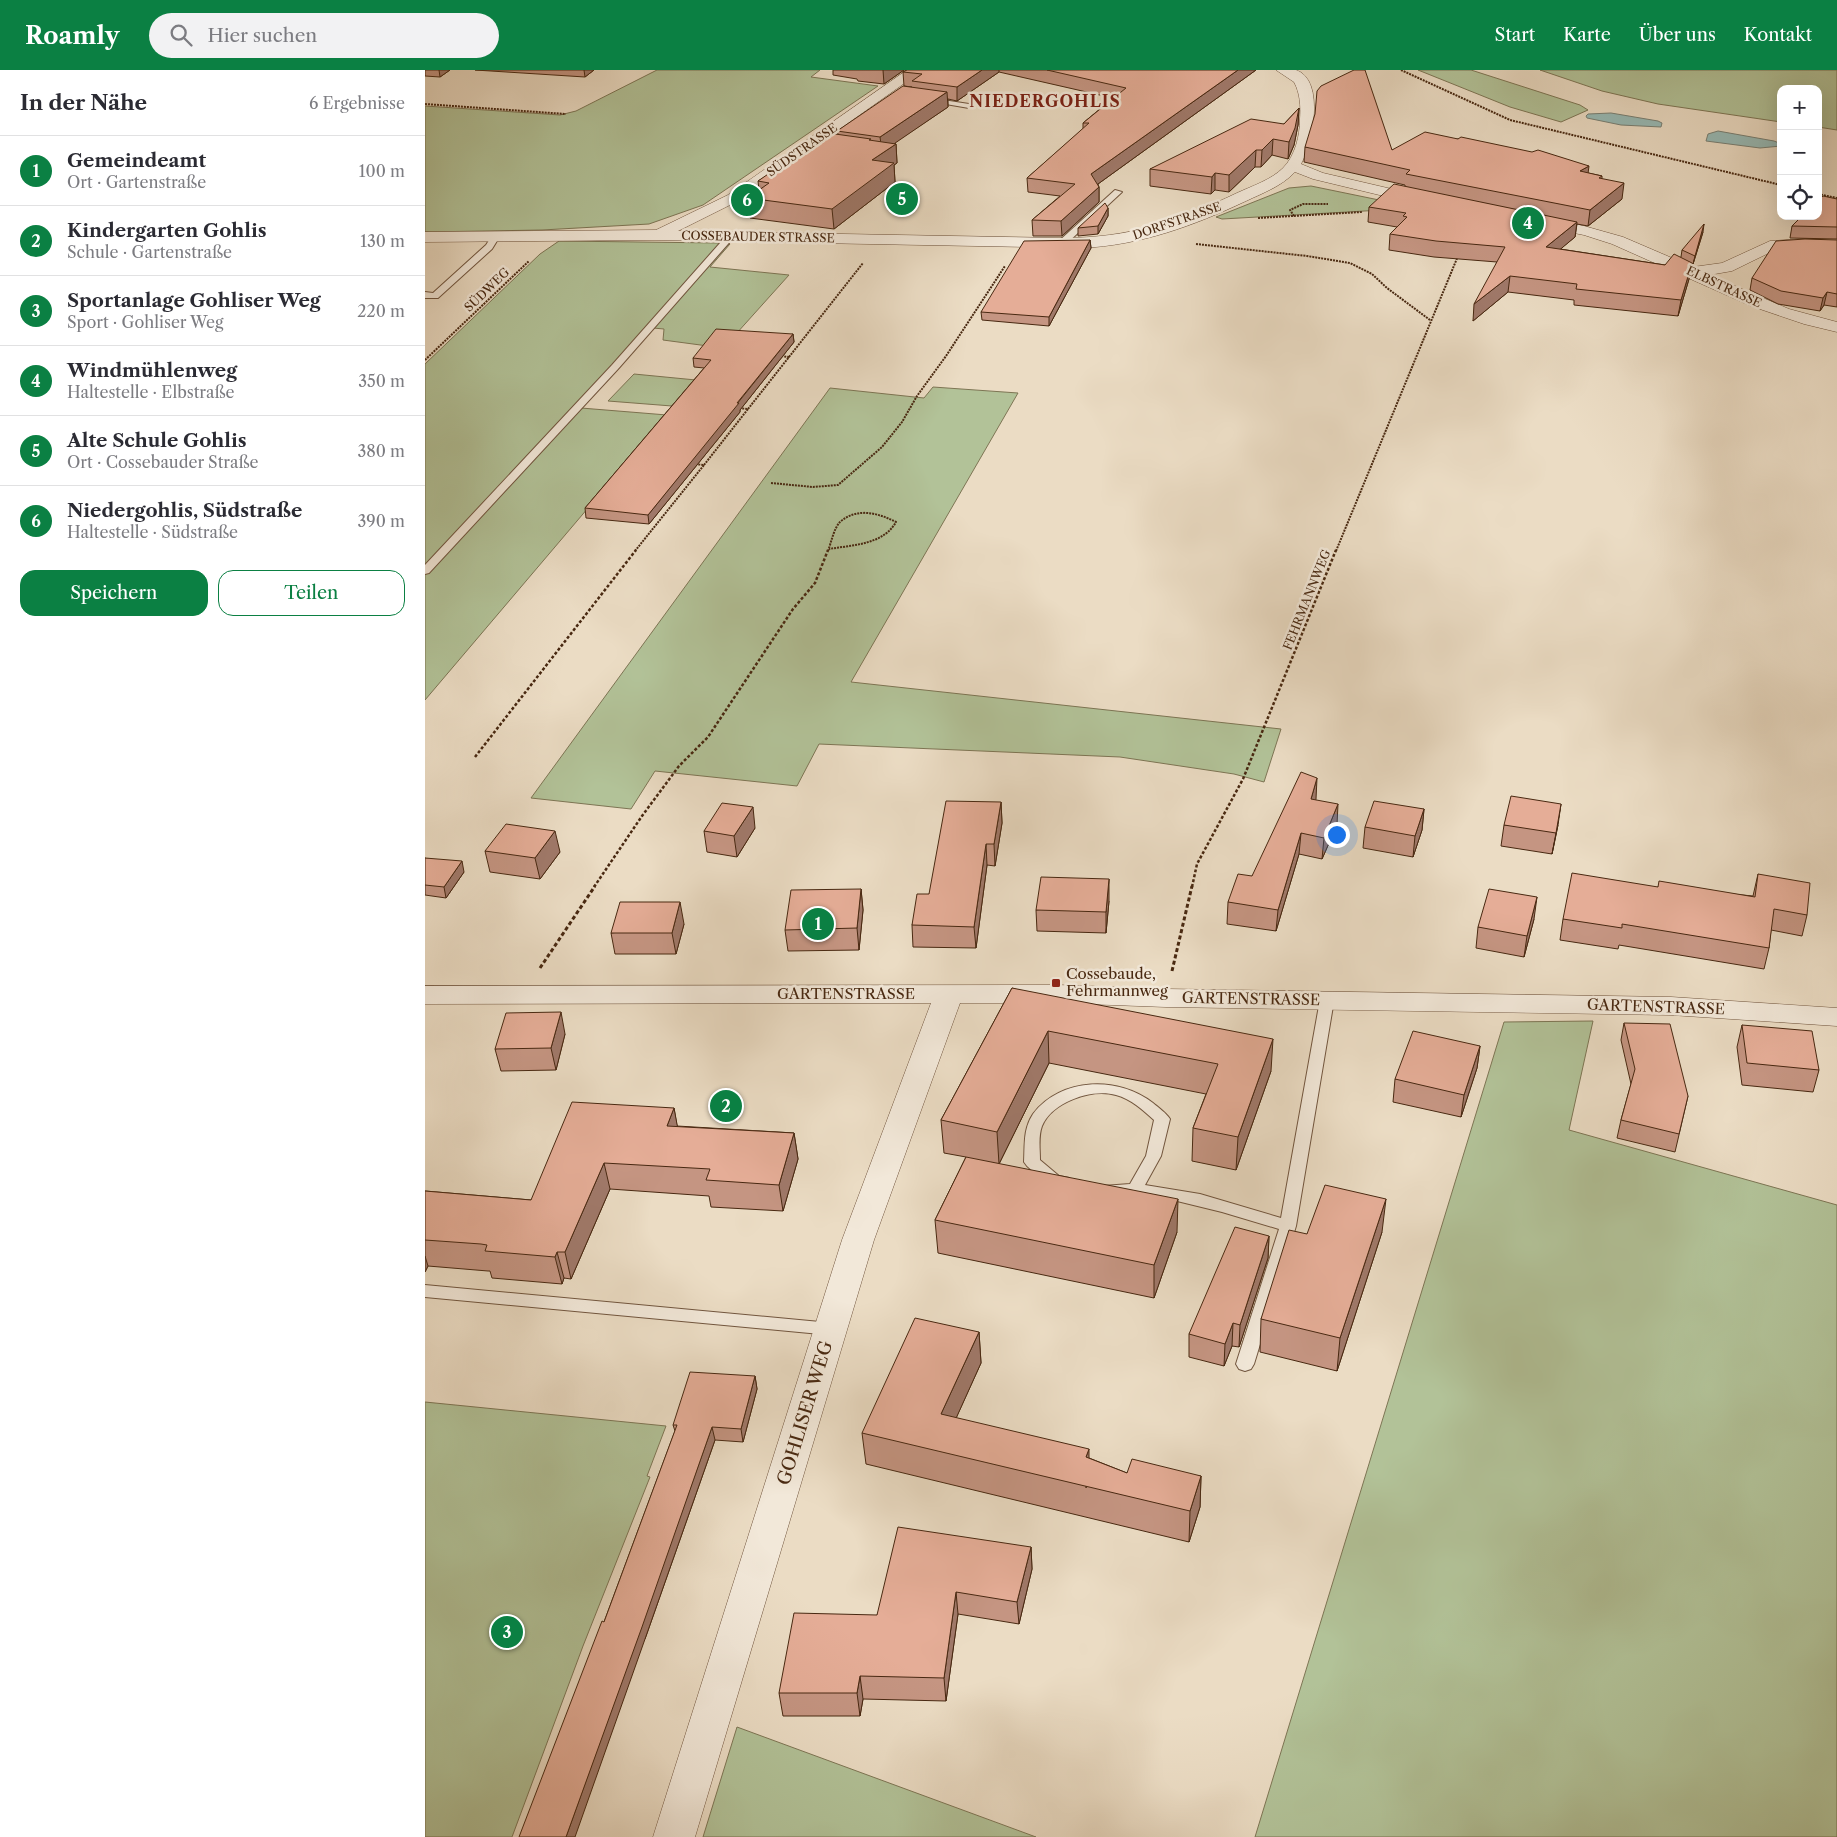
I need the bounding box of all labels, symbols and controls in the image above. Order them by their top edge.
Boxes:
search box [149,13,499,58]
text: Roamly [25,21,119,50]
icon: search [167,21,195,49]
text: Hier suchen [207,24,317,47]
text: Start [1495,24,1535,46]
text: Karte [1563,24,1611,46]
text: Über uns [1639,24,1716,46]
text: Kontakt [1744,24,1812,46]
map controls [1777,85,1822,220]
button: + [1777,85,1822,130]
text: In der Nähe [20,90,147,115]
district label: NIEDERGOHLIS [969,91,1121,111]
text: 6 Ergebnisse [309,93,405,113]
street label: SÜDSTRASSE [763,119,840,179]
button: − [1777,130,1822,175]
text: Gemeindeamt [67,149,206,172]
text: 1 [32,161,40,181]
text: 100 m [359,161,405,181]
text: Ort · Gartenstraße [67,172,206,192]
button: locate [1777,175,1822,220]
pin: 5 [886,180,918,218]
pin: 6 [731,181,763,219]
street label: DORFSTRASSE [1131,198,1223,243]
pin: 4 [1512,204,1544,242]
text: Kindergarten Gohlis [67,219,267,242]
street label: COSSEBAUDER STRASSE [681,228,835,245]
text: 2 [31,231,41,251]
text: 130 m [360,231,405,251]
text: Schule · Gartenstraße [67,242,232,262]
street label: ELBSTRASSE [1684,263,1764,310]
street label: SÜDWEG [460,264,513,315]
text: Sportanlage Gohliser Weg [67,289,321,312]
text: 3 [31,301,41,321]
text: 220 m [357,301,405,321]
text: Sport · Gohliser Weg [67,312,224,332]
text: Windmühlenweg [67,359,237,382]
text: 4 [31,371,41,391]
text: 350 m [358,371,405,391]
text: Haltestelle · Elbstraße [67,382,235,402]
text: Alte Schule Gohlis [67,429,247,452]
text: 5 [32,441,40,461]
text: 380 m [357,441,405,461]
text: Ort · Cossebauder Straße [67,452,259,472]
text: Niedergohlis, Südstraße [67,499,302,522]
text: 6 [31,511,41,531]
text: 390 m [358,511,405,531]
text: Haltestelle · Südstraße [67,522,238,542]
street label: FEHRMANNWEG [1280,547,1334,652]
button: Speichern [20,570,208,616]
button: Teilen [218,570,405,616]
your location [1324,822,1350,848]
pin: 1 [802,905,834,943]
place label: Cossebaude, Fehrmannweg [1066,964,1168,1000]
marker: Cossebaude, Fehrmannweg [1050,977,1062,989]
street label: GARTENSTRASSE [777,984,915,1003]
street label: GARTENSTRASSE [1182,988,1320,1009]
street label: GARTENSTRASSE [1587,995,1725,1018]
pin: 2 [710,1087,742,1125]
street label: GOHLISER WEG [773,1338,838,1488]
pin: 3 [491,1613,523,1651]

